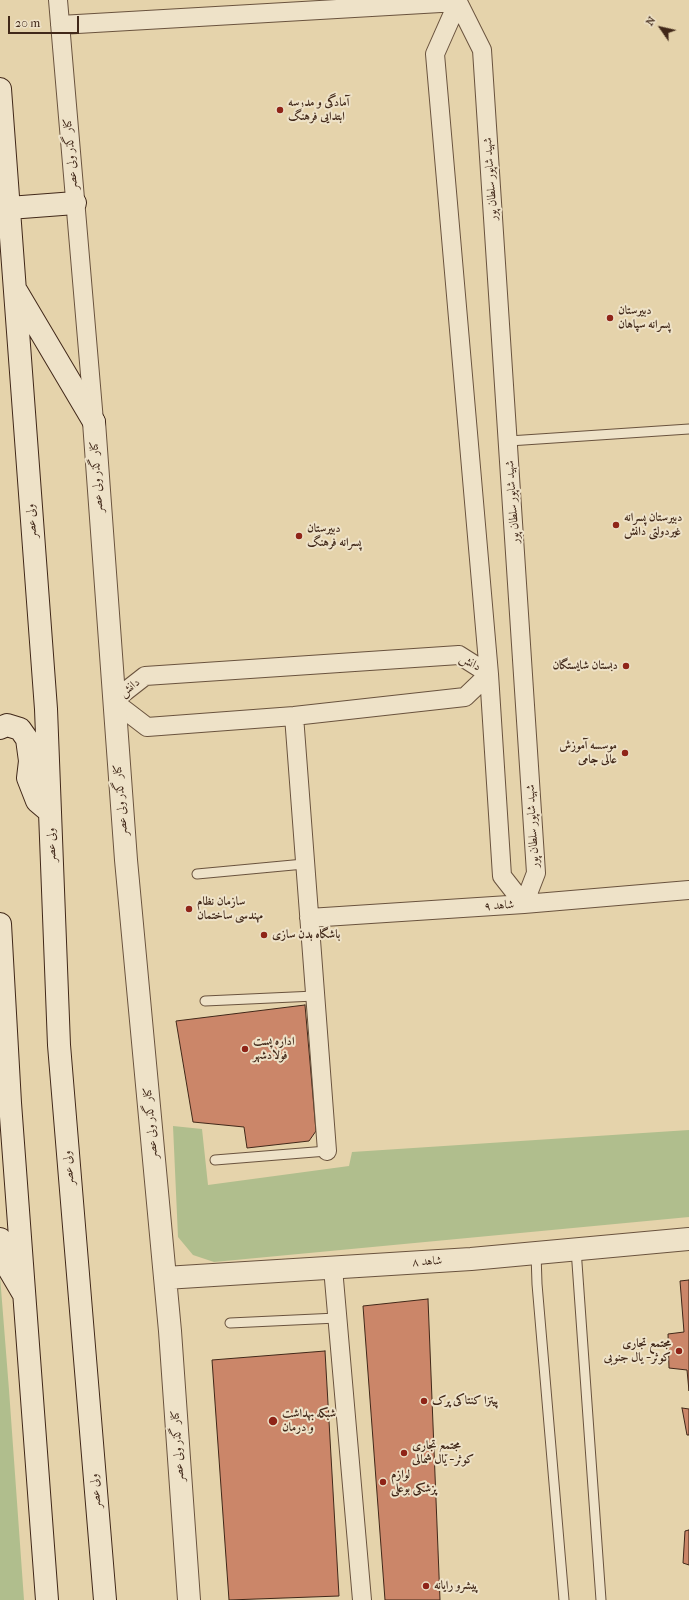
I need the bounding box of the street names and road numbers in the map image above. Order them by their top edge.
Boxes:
street label: کنار گذر ولی عصر [61,118,81,190]
street label: شهید شاپور سلطان پور [481,137,501,221]
street label: کنار گذر ولی عصر [87,441,107,513]
street label: شهید شاپور سلطان پور [503,460,523,544]
street label: ولی عصر [24,503,40,539]
street label: دانش [457,651,483,675]
street label: دانش [117,676,143,700]
street label: کنار گذر ولی عصر [111,764,131,836]
street label: شهید شاپور سلطان پور [524,784,542,868]
street label: ولی عصر [44,828,60,862]
street label: شاهد ۹ [483,898,515,914]
street label: کنار گذر ولی عصر [141,1087,161,1159]
street label: ولی عصر [60,1150,78,1186]
street label: شاهد ۸ [411,1254,443,1270]
street label: کنار گذر ولی عصر [168,1410,188,1482]
street label: ولی عصر [87,1473,105,1509]

